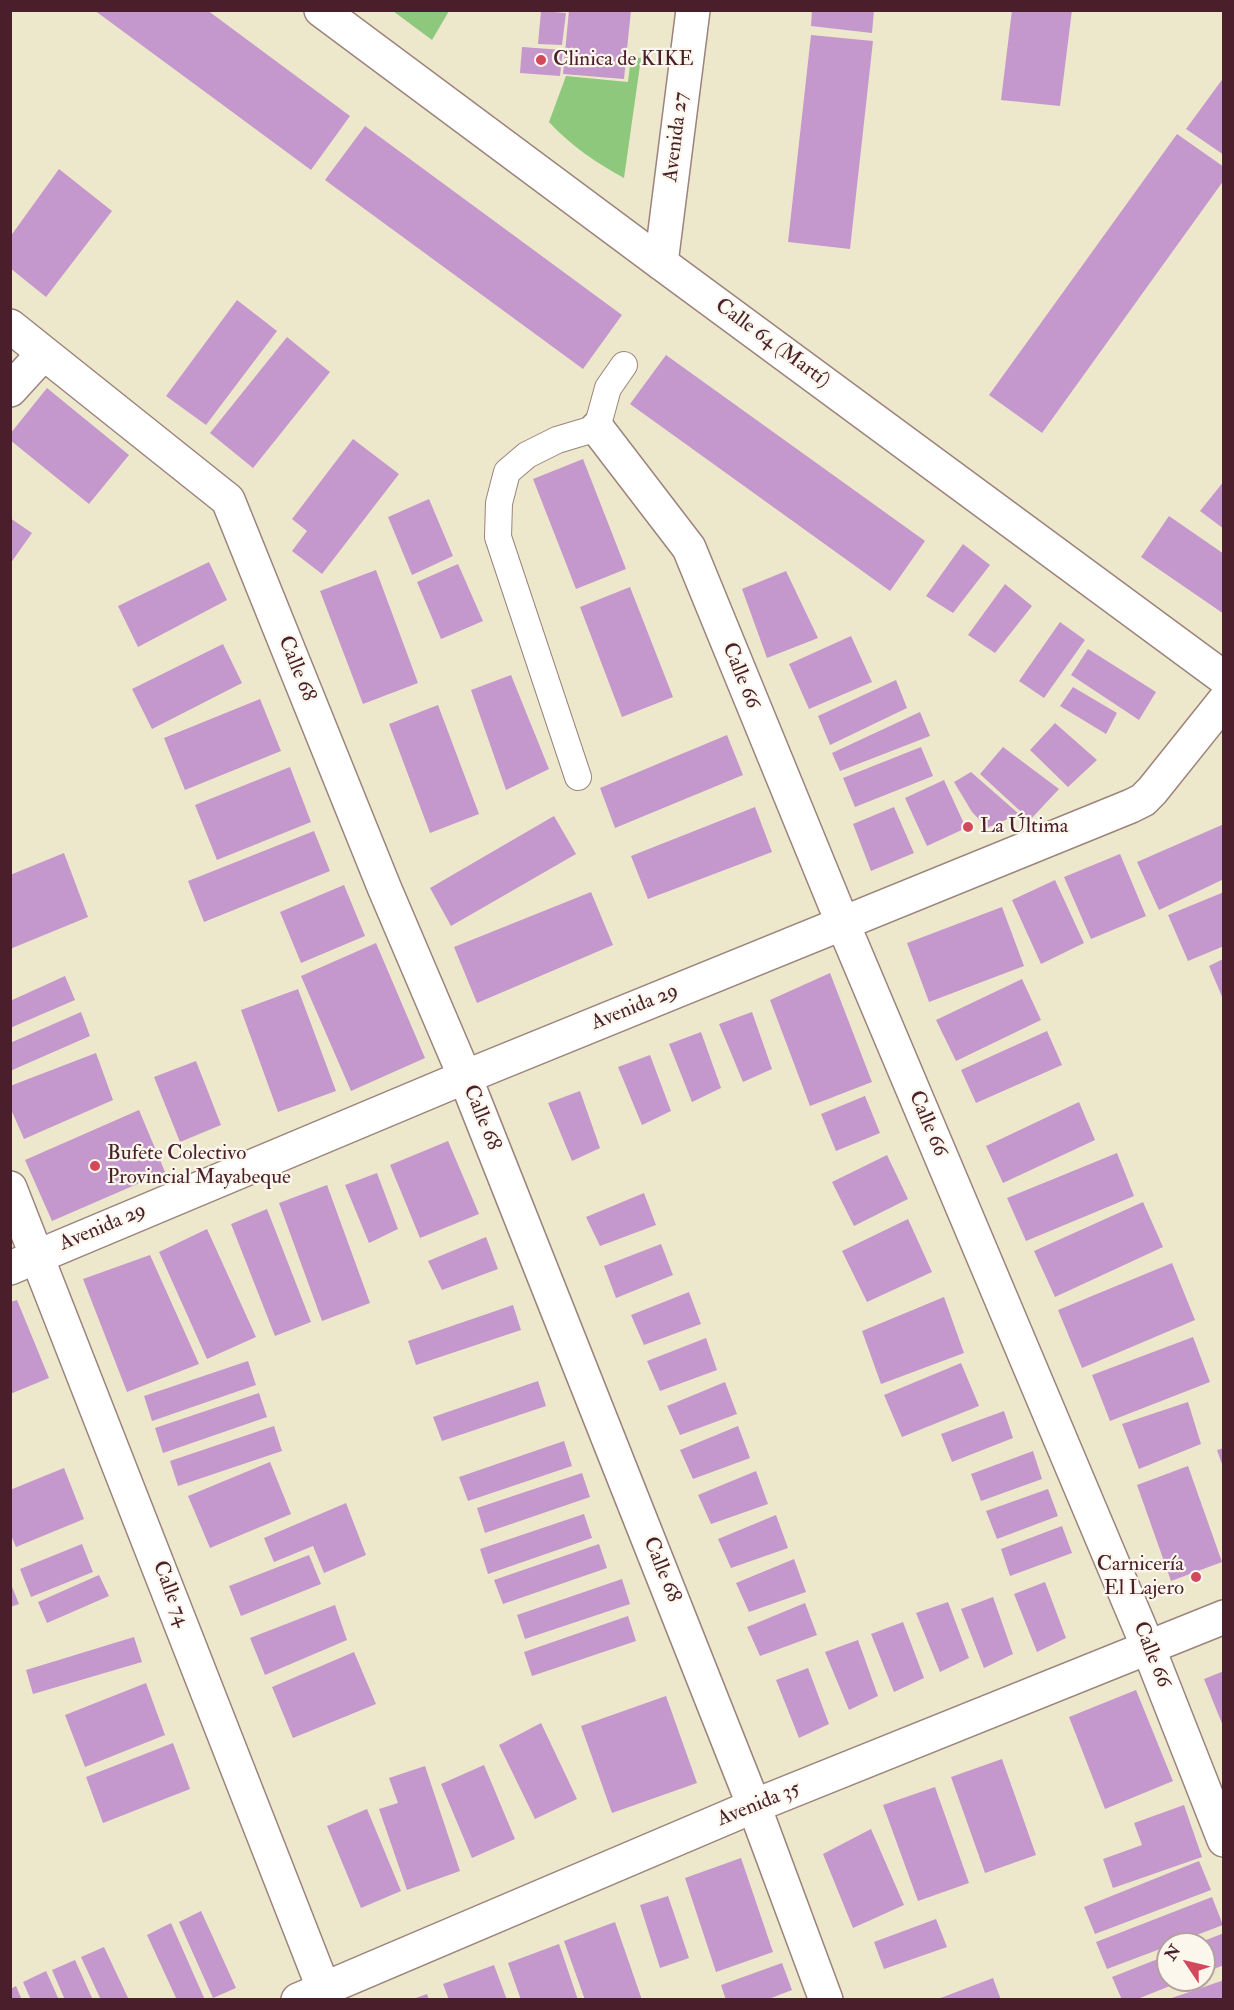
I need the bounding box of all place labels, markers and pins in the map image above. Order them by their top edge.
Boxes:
place label: Clinica de KIKE [553,47,694,73]
marker: Clinica de KIKE [534,53,548,67]
place label: La Última [980,814,1068,840]
marker: La Última [961,820,975,834]
place label: Bufete Colectivo Provincial Mayabeque [107,1141,291,1191]
marker: Bufete Colectivo Provincial Mayabeque [88,1159,102,1173]
place label: Carnicería El Lajero [1097,1552,1184,1602]
marker: Carnicería El Lajero [1189,1570,1203,1584]

